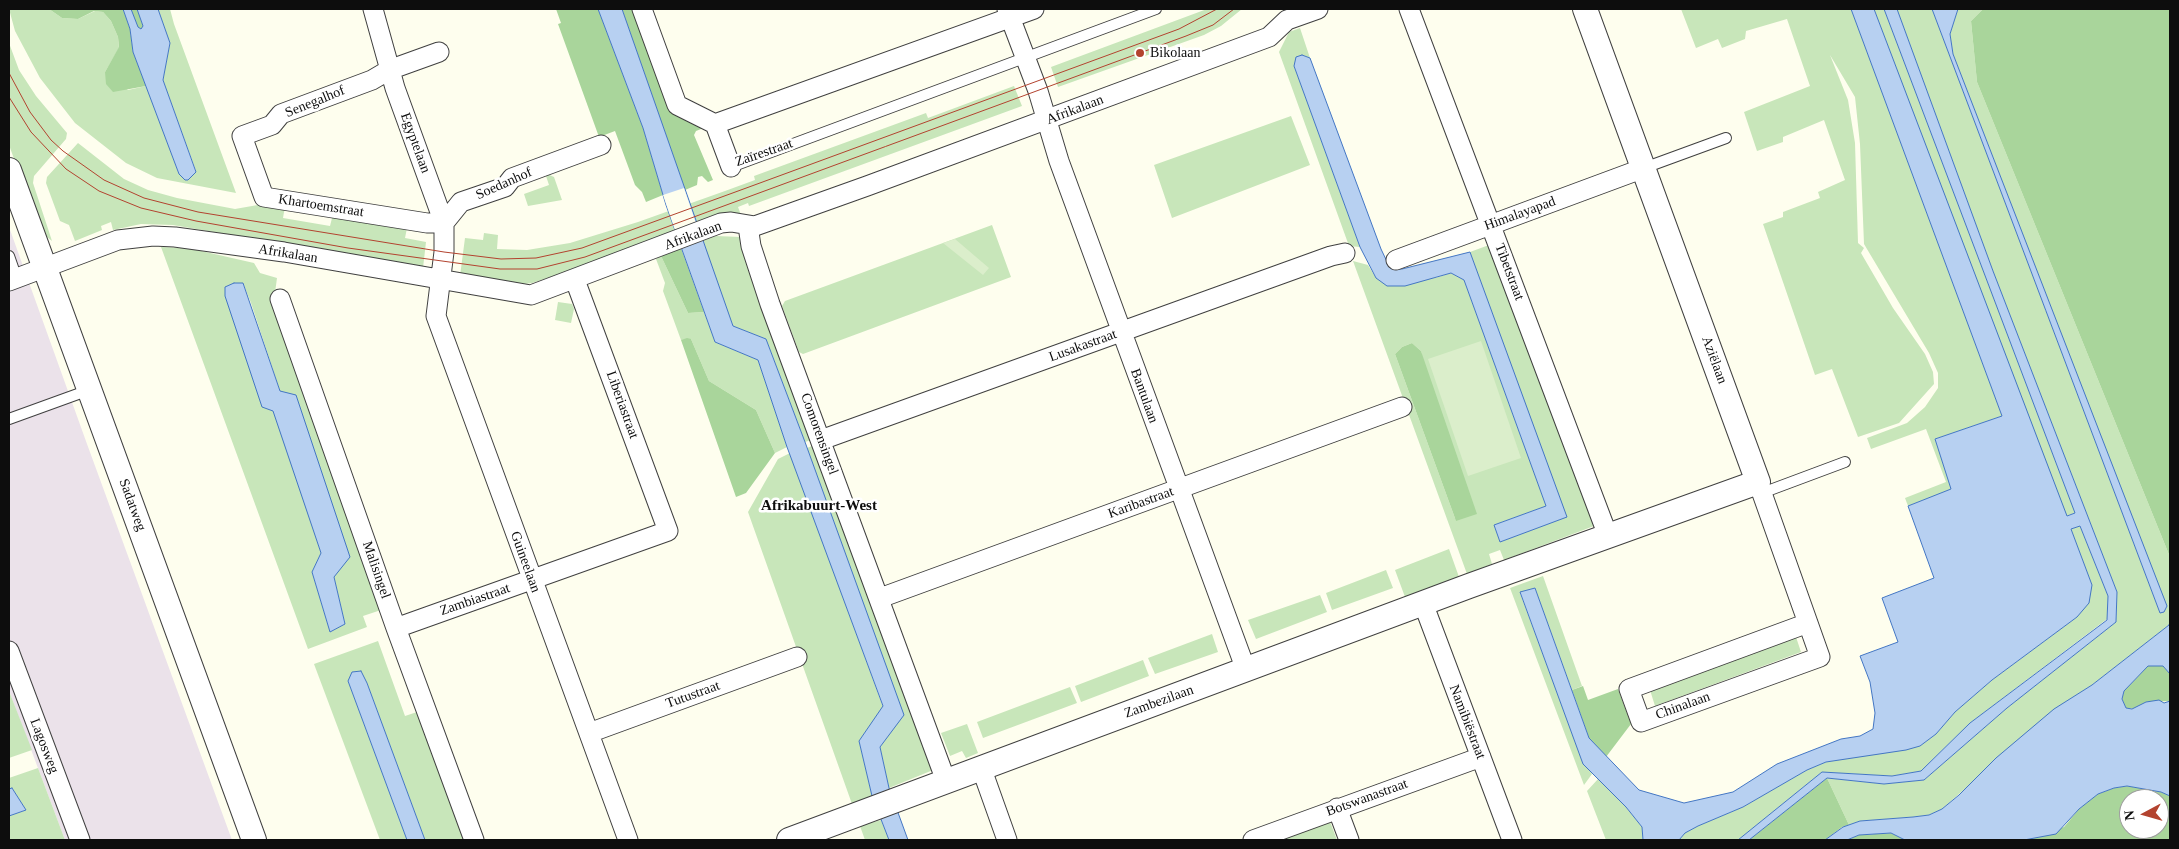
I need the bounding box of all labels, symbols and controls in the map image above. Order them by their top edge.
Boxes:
place label: Bikolaan [1150,45,1201,61]
marker: Bikolaan [1134,47,1146,59]
street label: Senegalhof [283,82,347,122]
street label: Afrikalaan [1044,91,1106,129]
street label: Egyptelaan [396,111,434,175]
street label: Zaïrestraat [733,135,795,171]
street label: Soedanhof [473,164,535,204]
street label: Khartoemstraat [277,191,365,221]
street label: Himalayapad [1482,193,1558,235]
street label: Afrikalaan [662,218,724,254]
street label: Afrikalaan [257,241,319,267]
street label: Tibetstraat [1491,241,1527,303]
street label: Lusakastraat [1047,326,1119,366]
street label: Aziëlaan [1698,334,1730,386]
street label: Bantulaan [1126,366,1162,426]
street label: Liberiastraat [602,369,642,441]
street label: Comorensingel [796,391,842,477]
street label: Sadatweg [115,477,149,533]
street label: Karibastraat [1106,483,1176,523]
district label: Afrikabuurt-West [761,497,877,515]
street label: Guineelaan [506,529,544,595]
street label: Malisingel [358,539,394,601]
street label: Zambiastraat [438,580,512,620]
street label: Tutustraat [664,677,722,713]
street label: Zambezilaan [1122,682,1196,722]
street label: Namibiëstraat [1445,682,1489,762]
street label: Chinalaan [1653,688,1713,724]
street label: Lagosweg [26,716,62,776]
street label: Botswanastraat [1324,775,1410,821]
north arrow [2119,789,2169,839]
text: N [2122,810,2138,821]

